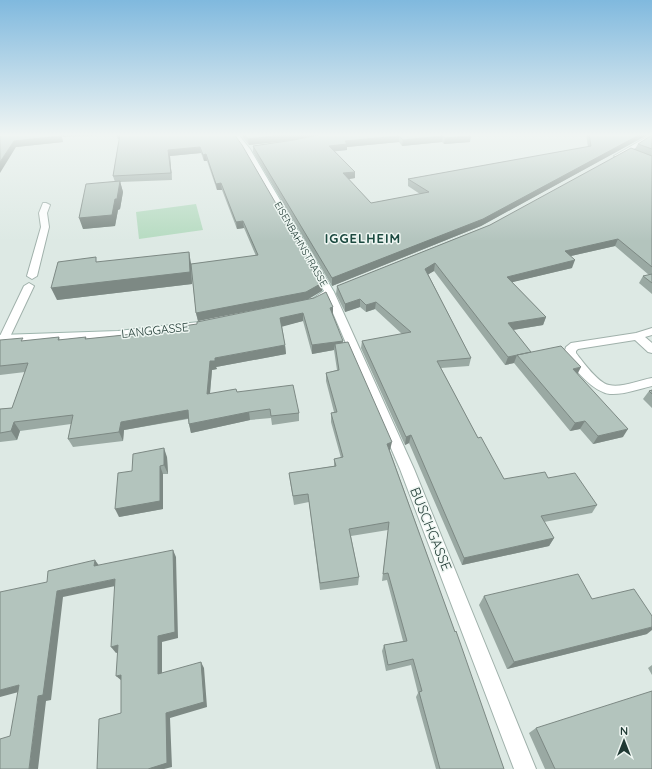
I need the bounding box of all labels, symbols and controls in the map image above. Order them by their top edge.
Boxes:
street label: EISENBAHNSTRASSE [271,199,331,289]
district label: IGGELHEIM [325,230,401,246]
street label: LANGGASSE [121,319,190,341]
street label: BUSCHGASSE [406,485,456,573]
north arrow [604,721,644,761]
text: N [620,724,628,738]

